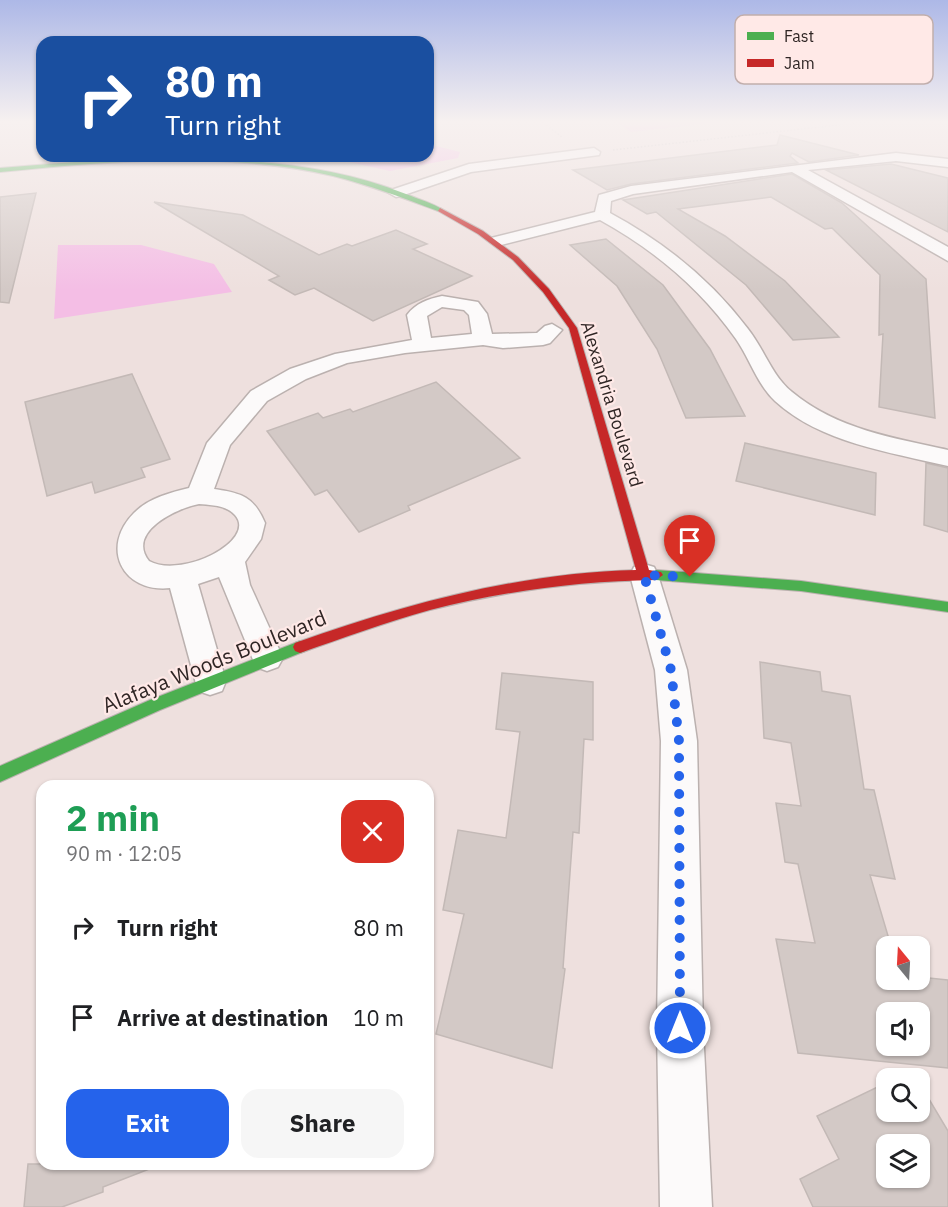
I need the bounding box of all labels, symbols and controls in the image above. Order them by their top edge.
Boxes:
legend [735,15,933,84]
text: Fast [784,26,814,46]
text: Jam [784,53,815,73]
text: 80 m [165,54,263,109]
icon: right [66,60,144,138]
text: Turn right [165,107,282,142]
street label: Alexandria Boulevard [576,318,648,490]
pin [664,515,715,577]
icon: arrive [673,524,706,557]
street label: Alafaya Woods Boulevard [98,603,330,719]
text: 2 min [66,794,160,841]
button: close [341,800,404,863]
text: 90 m · 12:05 [66,840,182,867]
icon: right [66,911,99,944]
text: Turn right [117,913,218,942]
text: 80 m [353,913,404,942]
north arrow [876,936,930,990]
map controls [876,936,930,1188]
position arrow [648,996,712,1060]
icon: arrive [66,1001,99,1034]
button: sound [876,1002,930,1056]
text: Arrive at destination [117,1003,328,1032]
text: 10 m [353,1003,404,1032]
button: search [876,1068,930,1122]
button: Exit [66,1089,229,1158]
button: Share [241,1089,404,1158]
button: layers [876,1134,930,1188]

